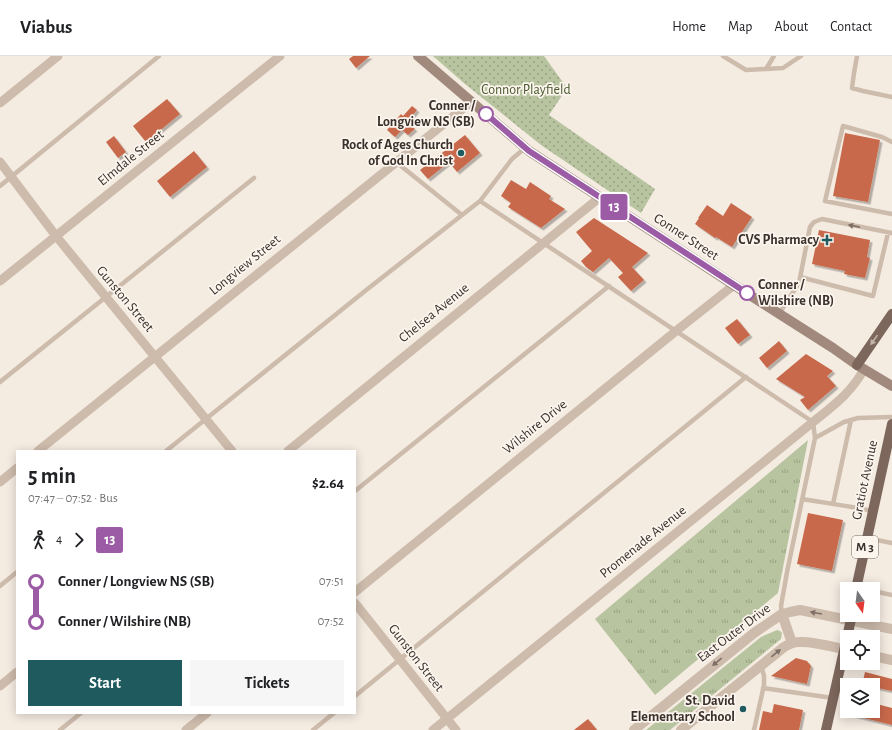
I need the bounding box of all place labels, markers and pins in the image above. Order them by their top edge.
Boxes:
place label: Conner / Longview NS (SB) [377,99,476,129]
marker: Conner / Longview NS (SB) [478,106,494,122]
place label: Rock of Ages Church of God In Christ [341,138,453,168]
marker: Rock of Ages Church of God In Christ [456,148,466,158]
place label: CVS Pharmacy [738,233,820,247]
marker: CVS Pharmacy [822,235,832,245]
place label: Conner / Wilshire (NB) [758,278,834,308]
marker: Conner / Wilshire (NB) [739,285,755,301]
place label: St. David Elementary School [630,694,736,724]
marker: St. David Elementary School [738,704,748,714]

